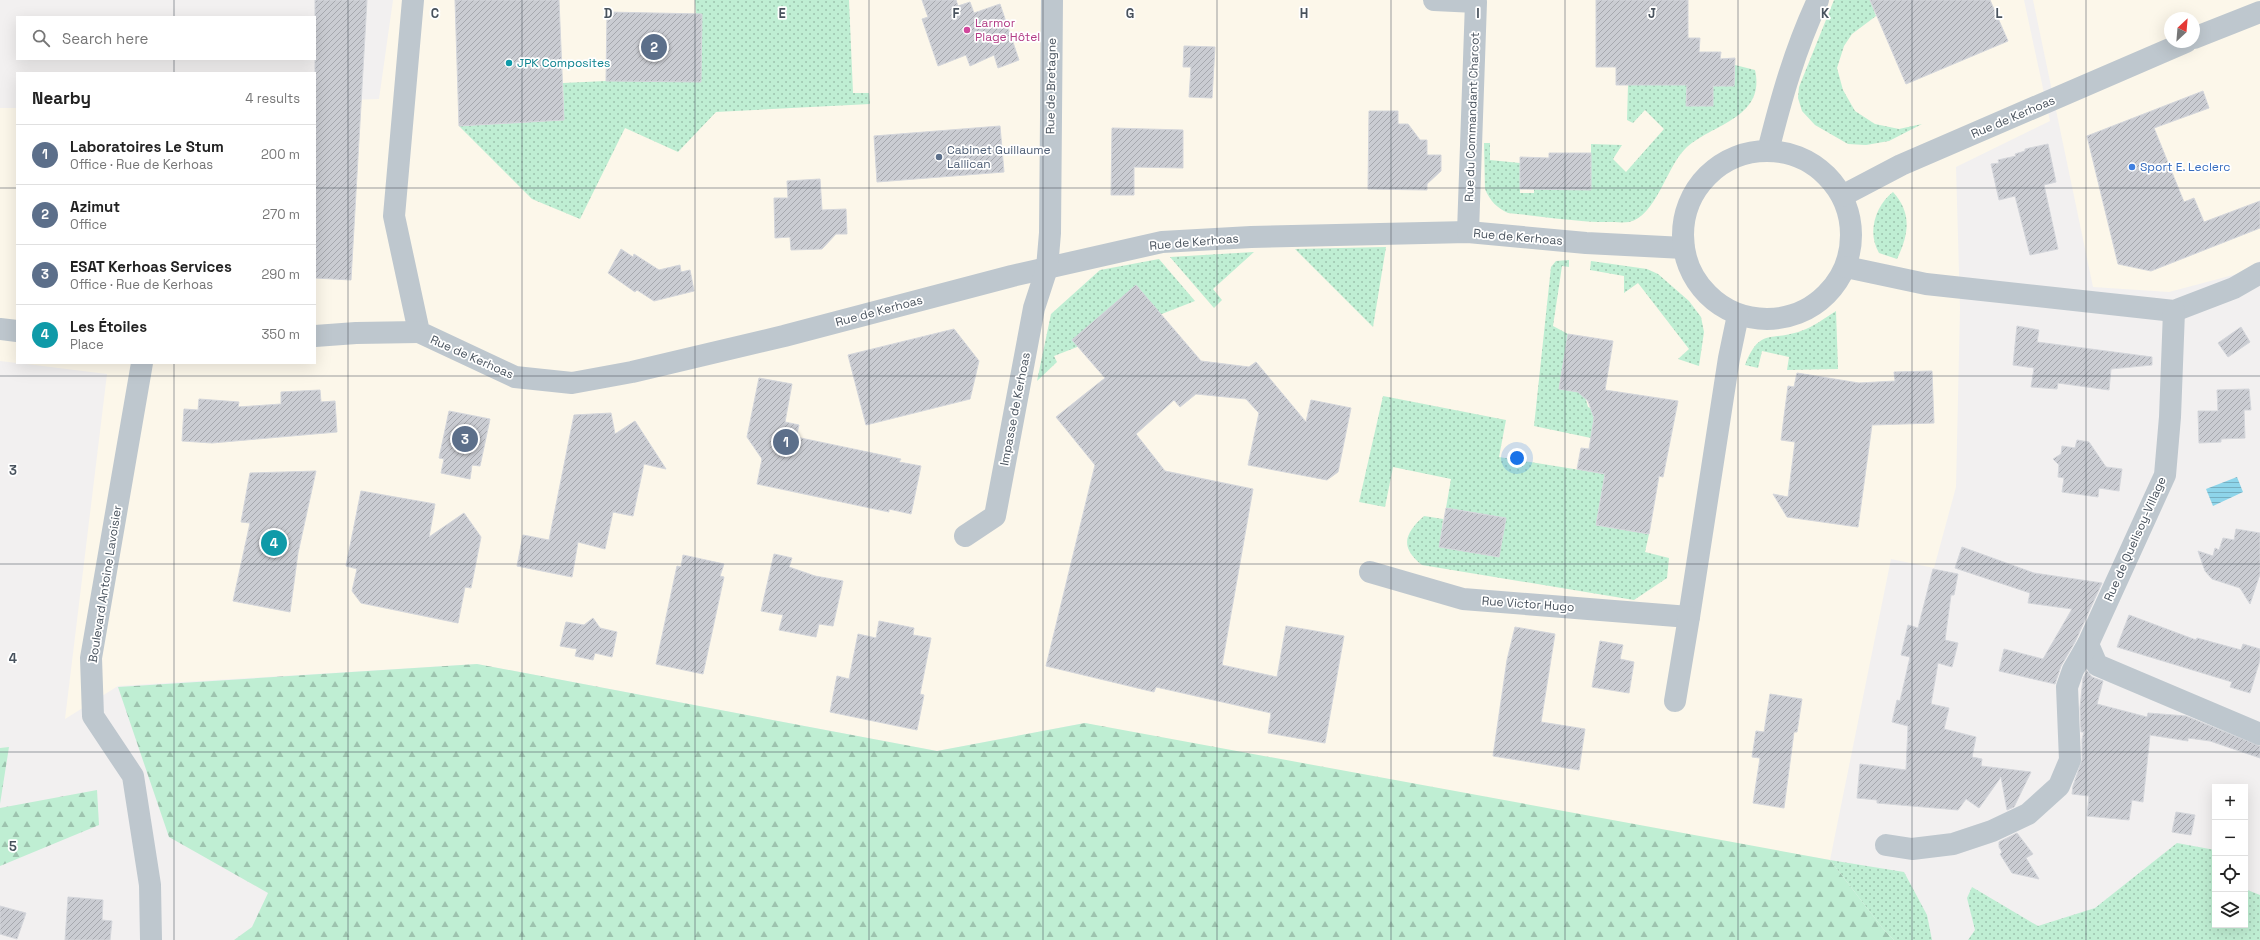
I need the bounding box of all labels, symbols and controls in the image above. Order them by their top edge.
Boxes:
text: C [431,5,439,22]
text: D [604,5,613,22]
text: E [778,5,786,22]
text: F [953,5,960,22]
text: G [1126,5,1134,22]
text: H [1300,5,1308,22]
text: I [1476,5,1480,22]
text: J [1648,5,1656,22]
text: K [1821,5,1830,22]
text: L [1995,5,2003,22]
north arrow [2164,12,2200,48]
place label: Larmor Plage Hôtel [975,15,1040,45]
search box [16,16,316,60]
marker: Larmor Plage Hôtel [962,25,972,35]
icon: search [30,27,52,49]
text: Search here [62,29,148,48]
pin: 2 [641,32,667,62]
street label: Rue du Commandant Charcot [1461,32,1483,202]
street label: Rue de Bretagne [1042,38,1060,134]
place label: JPK Composites [517,55,610,71]
marker: JPK Composites [504,58,514,68]
text: Nearby [32,87,91,109]
text: 4 results [245,90,300,107]
street label: Rue de Kerhoas [1969,92,2057,142]
text: Laboratoires Le Stum [70,137,224,156]
place label: Cabinet Guillaume Lallican [947,142,1051,172]
text: 1 [42,146,48,163]
text: 200 m [261,146,300,163]
marker: Cabinet Guillaume Lallican [934,152,944,162]
text: Office · Rue de Kerhoas [70,156,213,173]
place label: Sport E. Leclerc [2140,159,2230,175]
marker: Sport E. Leclerc [2127,162,2137,172]
text: Azimut [70,197,120,216]
text: 2 [41,206,49,223]
text: 270 m [262,206,300,223]
text: Office [70,216,107,233]
street label: Rue de Kerhoas [1473,225,1563,249]
street label: Rue de Kerhoas [1149,230,1239,254]
text: ESAT Kerhoas Services [70,257,232,276]
text: 3 [41,266,49,283]
text: 290 m [261,266,300,283]
text: Office · Rue de Kerhoas [70,276,213,293]
street label: Rue de Kerhoas [834,292,924,330]
text: Les Étoiles [70,317,147,336]
text: 4 [41,326,49,343]
text: 350 m [262,326,300,343]
street label: Rue de Kerhoas [428,331,516,383]
text: Place [70,336,104,353]
street label: Impasse de Kerhoas [996,351,1034,467]
pin: 3 [452,424,478,454]
pin: 1 [773,427,799,457]
your location [1507,448,1527,468]
text: 3 [9,462,17,479]
street label: Rue de Quelisoy-Village [2100,474,2170,604]
street label: Boulevard Antoine Lavoisier [85,504,125,664]
pin: 4 [261,528,287,558]
street label: Rue Victor Hugo [1481,593,1575,615]
text: 4 [9,650,17,667]
map controls [2212,784,2248,928]
button: + [2212,784,2248,820]
button: − [2212,820,2248,856]
text: 5 [9,838,17,855]
button: locate [2212,856,2248,892]
button: layers [2212,892,2248,928]

